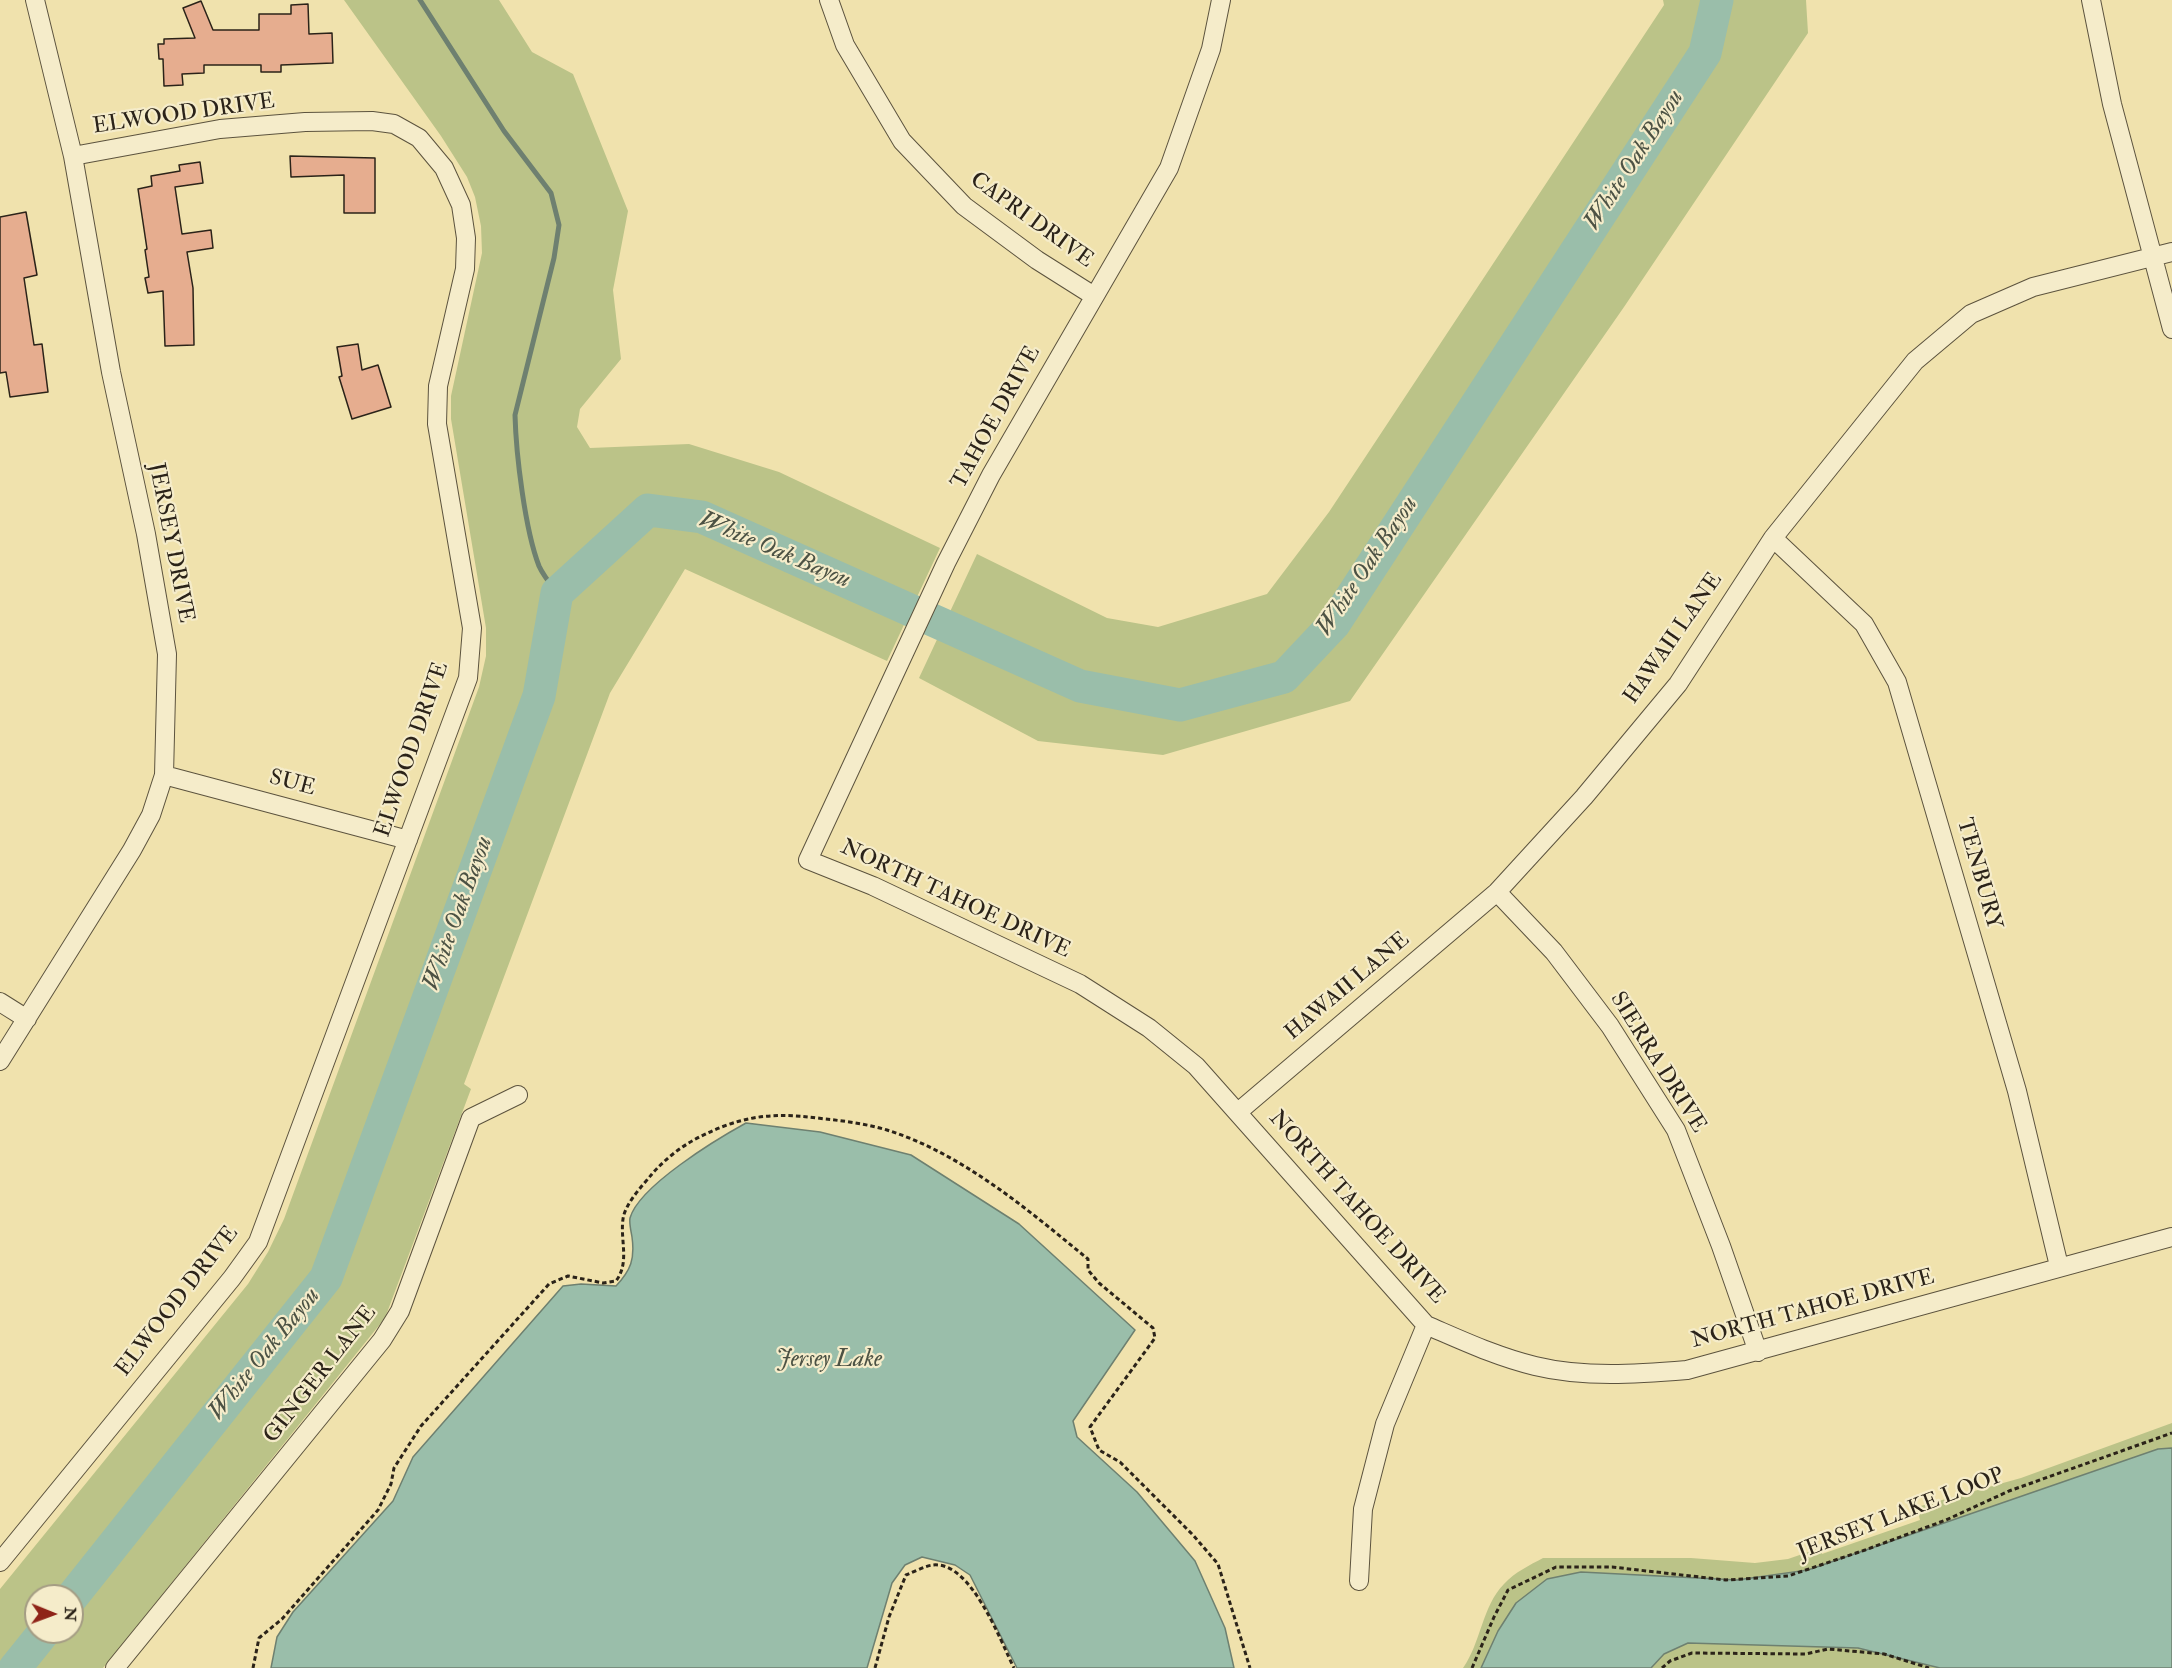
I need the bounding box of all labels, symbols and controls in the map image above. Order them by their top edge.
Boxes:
water label: White Oak Bayou [1579,85,1691,237]
street label: ELWOOD DRIVE [91,89,277,141]
street label: CAPRI DRIVE [964,167,1098,275]
street label: TAHOE DRIVE [947,342,1047,494]
street label: JERSEY DRIVE [142,461,198,625]
water label: White Oak Bayou [1311,492,1425,642]
water label: White Oak Bayou [694,506,854,596]
street label: HAWAII LANE [1619,568,1729,710]
street label: ELWOOD DRIVE [371,659,455,841]
street label: SUE [266,765,318,803]
street label: TENBURY [1949,815,2007,933]
water label: White Oak Bayou [418,833,500,995]
street label: NORTH TAHOE DRIVE [836,835,1074,965]
street label: HAWAII LANE [1280,927,1416,1047]
street label: SIERRA DRIVE [1603,988,1711,1138]
street label: NORTH TAHOE DRIVE [1262,1106,1450,1310]
street label: ELWOOD DRIVE [111,1222,245,1382]
street label: NORTH TAHOE DRIVE [1689,1265,1937,1355]
water label: White Oak Bayou [203,1283,327,1427]
street label: GINGER LANE [259,1301,383,1449]
water label: Jersey Lake [776,1347,882,1375]
street label: JERSEY LAKE LOOP [1794,1463,2008,1567]
north arrow [24,1584,84,1644]
text: N [60,1607,80,1622]

